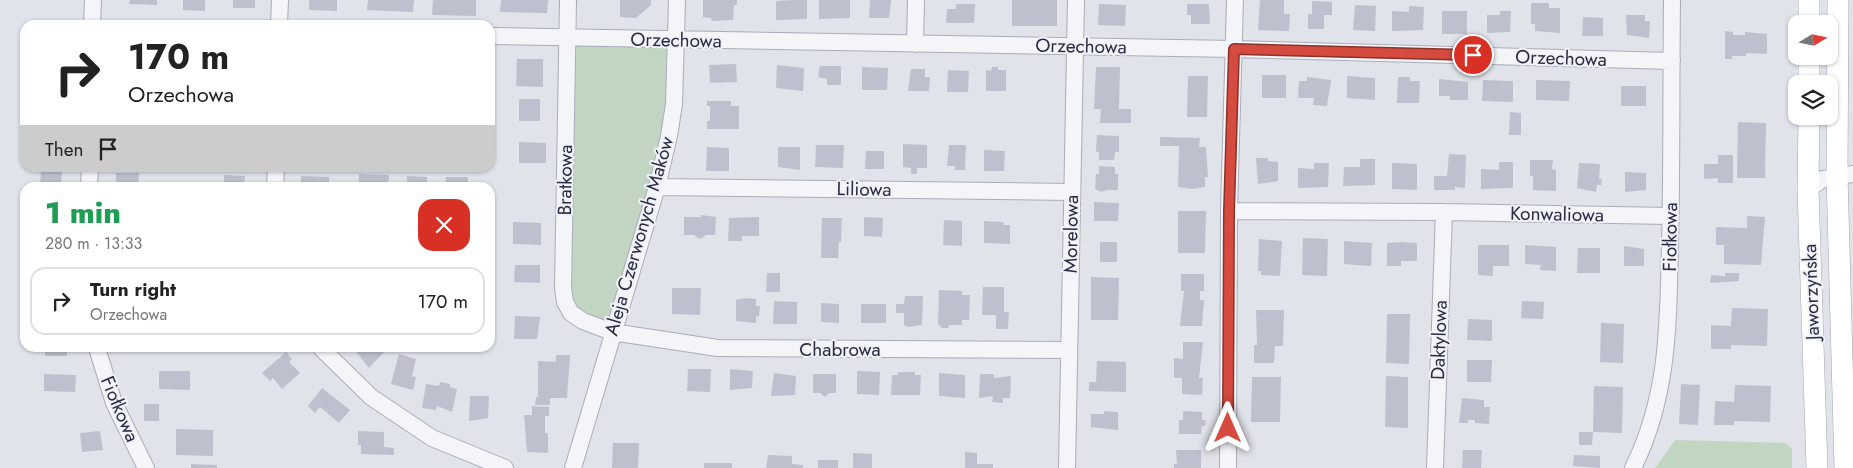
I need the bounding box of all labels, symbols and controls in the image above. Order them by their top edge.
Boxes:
north arrow [1788,15,1838,65]
map controls [1788,15,1838,125]
street label: Orzechowa [630,26,722,54]
text: 170 m [128,32,229,82]
street label: Orzechowa [1035,32,1127,60]
pin [1452,34,1494,76]
icon: right [45,40,110,105]
icon: arrive [1459,41,1487,69]
street label: Orzechowa [1515,43,1607,73]
button: layers [1788,75,1838,125]
text: Orzechowa [128,78,234,110]
street label: Aleja Czerwonych Maków [598,133,680,339]
icon: arrive [94,135,122,163]
text: Then [45,136,84,163]
street label: Bratkowa [551,144,579,216]
street label: Liliowa [836,175,892,203]
text: 1 min [45,191,121,234]
street label: Morelowa [1057,195,1085,273]
button: close [418,199,470,251]
street label: Konwaliowa [1510,200,1604,228]
street label: Fiołkowa [1656,202,1684,272]
text: 280 m · 13:33 [45,232,142,255]
street label: Jaworzyńska [1796,243,1826,344]
text: Turn right [90,276,176,303]
icon: right [47,287,75,315]
text: 170 m [418,288,468,315]
street label: Daktylowa [1424,300,1454,380]
text: Orzechowa [90,303,167,326]
street label: Chabrowa [799,336,881,363]
street label: Fiołkowa [94,372,146,446]
position arrow [1201,401,1253,453]

